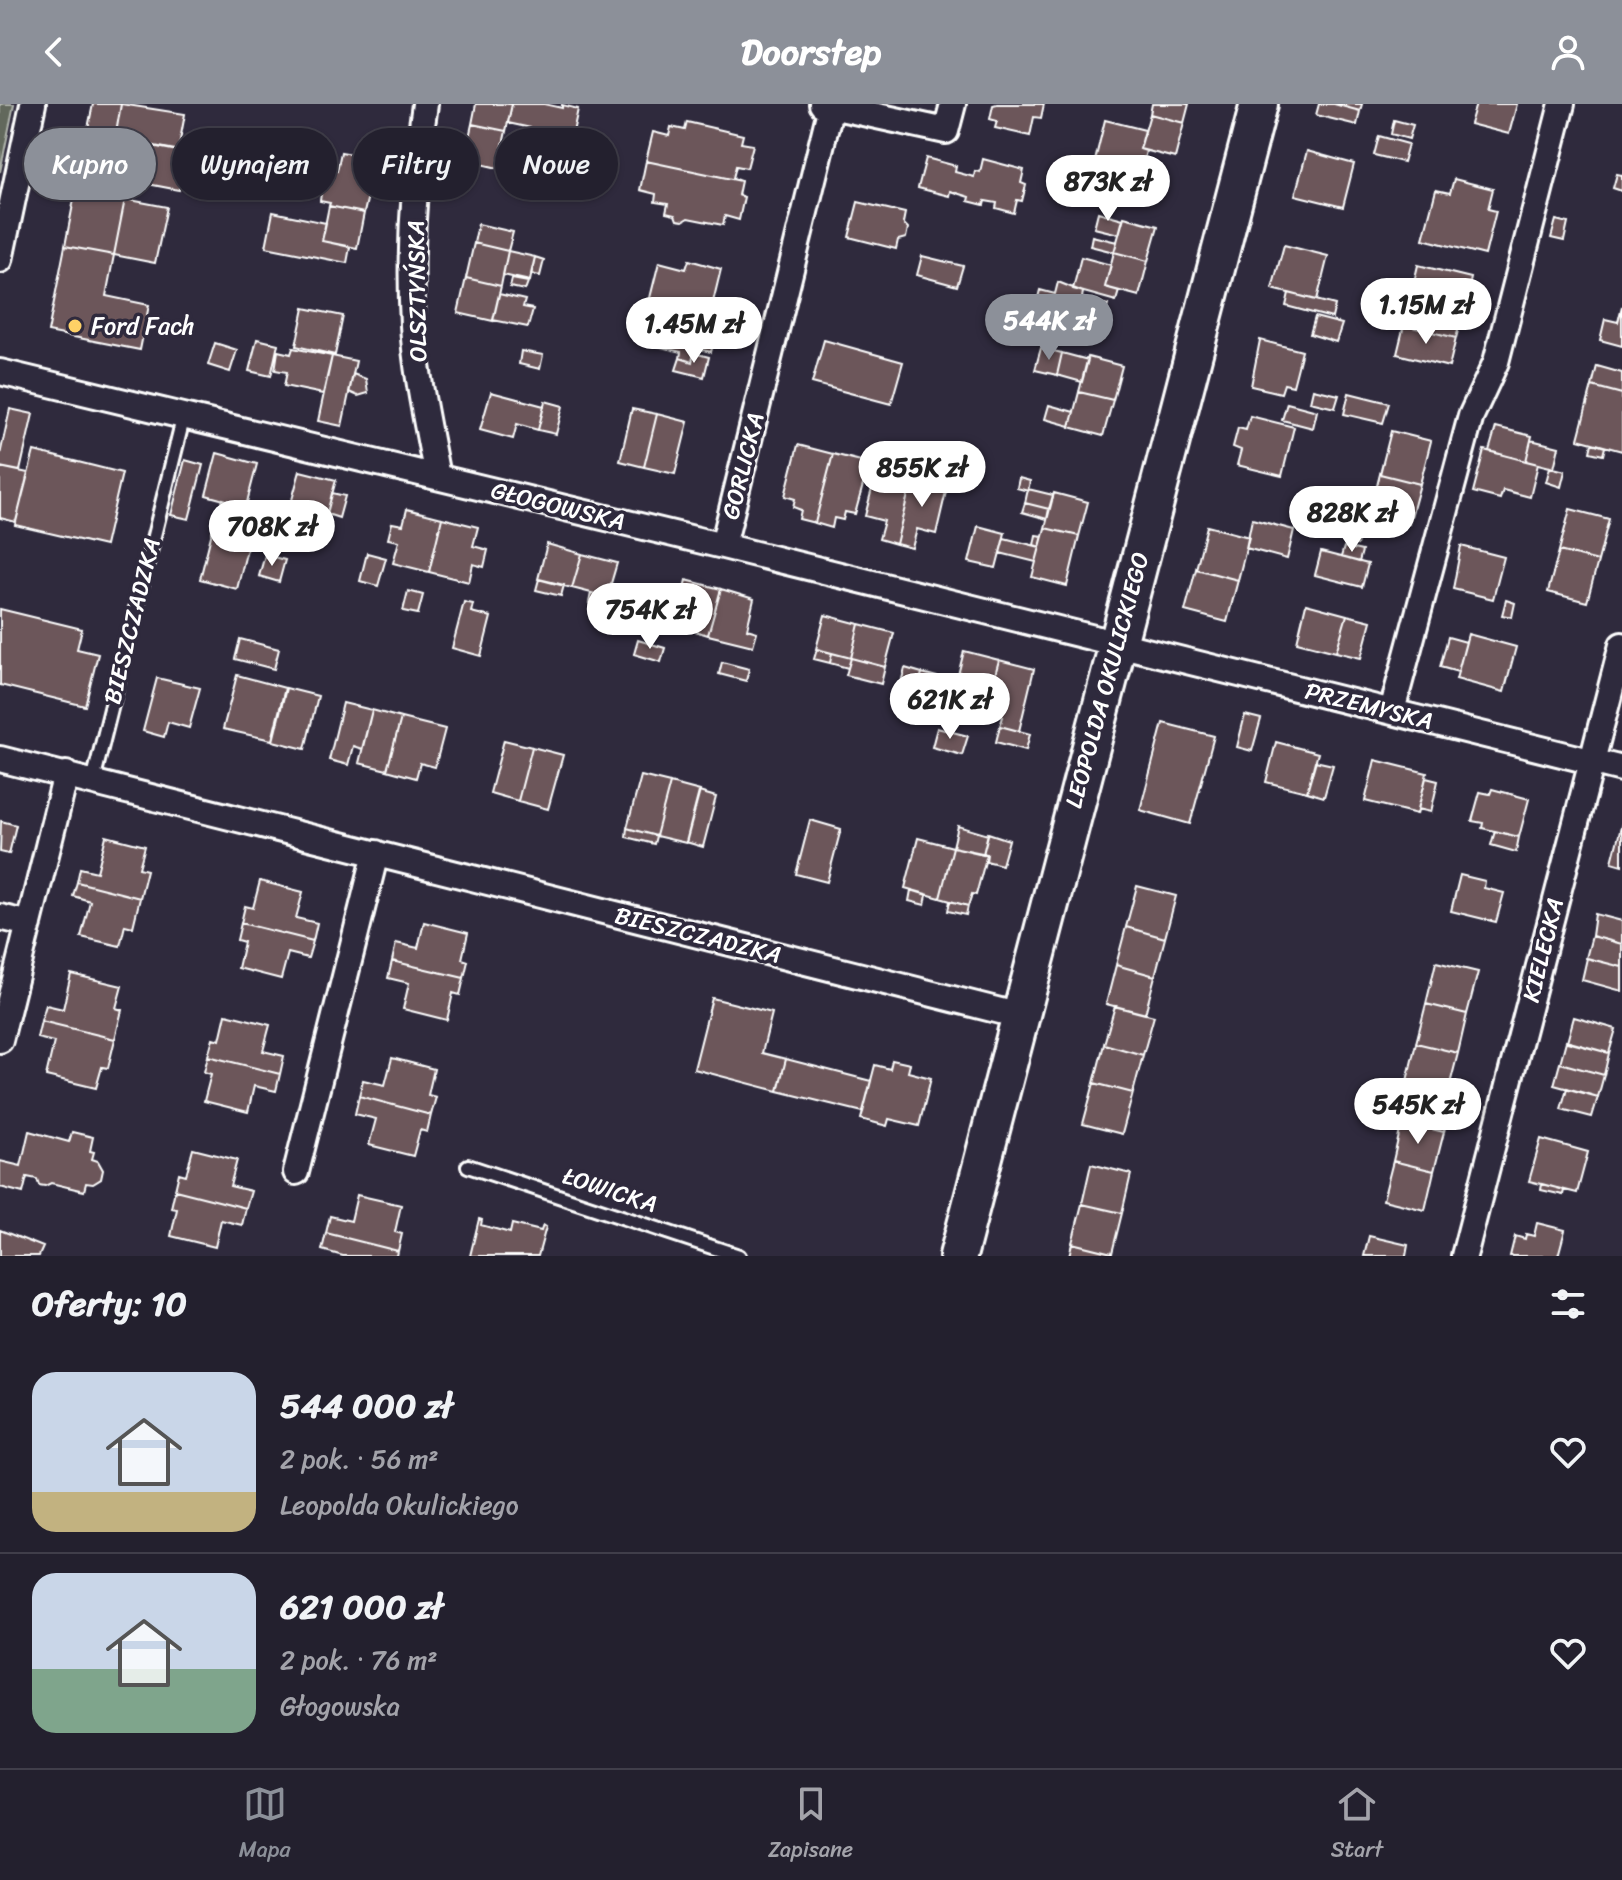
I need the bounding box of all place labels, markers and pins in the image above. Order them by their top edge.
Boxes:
pin: 873K zł [1034,155,1182,223]
pin: 1.15M zł [1343,278,1509,346]
pin: 544K zł [975,294,1123,362]
pin: 1.45M zł [611,297,777,365]
place label: Ford Fach [91,305,195,347]
marker: Ford Fach [66,317,84,335]
pin: 855K zł [848,441,996,509]
pin: 828K zł [1278,486,1426,554]
pin: 708K zł [198,500,346,568]
pin: 754K zł [576,583,724,651]
pin: 621K zł [876,673,1024,741]
pin: 545K zł [1344,1078,1492,1146]

